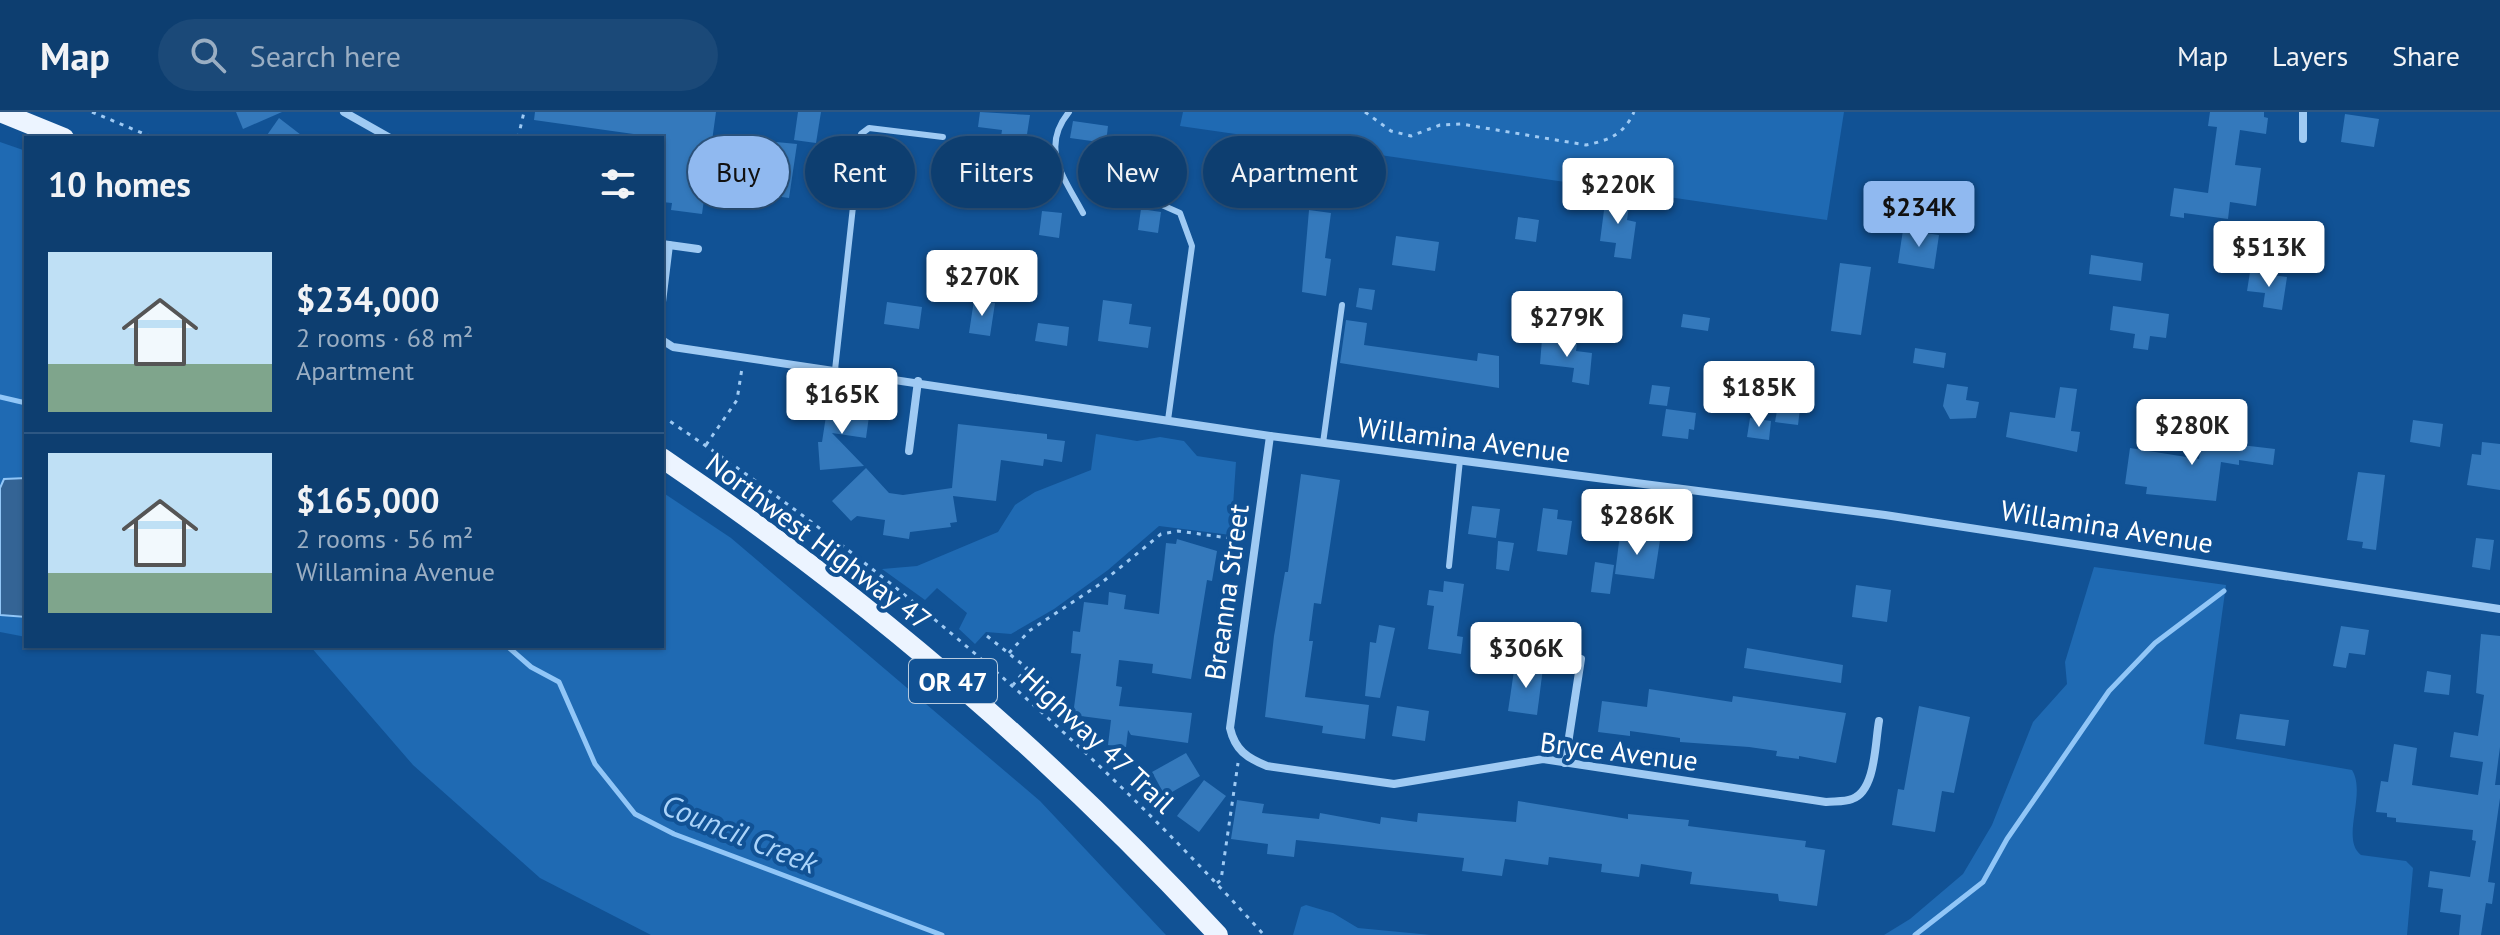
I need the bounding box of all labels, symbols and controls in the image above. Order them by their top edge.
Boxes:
search box [158,19,718,91]
text: Map [40,31,110,80]
icon: search [186,33,230,77]
text: Search here [250,36,401,75]
text: Map [2177,37,2228,74]
text: Layers [2272,37,2348,74]
text: Share [2392,37,2460,74]
chip: Buy [688,136,789,208]
chip: Rent [805,136,915,208]
chip: Filters [931,136,1062,208]
chip: New [1078,136,1187,208]
chip: Apartment [1203,136,1386,208]
pin: $220K [1562,158,1674,226]
text: 10 homes [48,162,191,206]
icon: filters [596,162,640,206]
text: $220K [1580,167,1656,200]
pin: $234K [1863,181,1975,249]
text: $234K [1881,190,1957,223]
pin: $513K [2213,221,2325,289]
text: $513K [2231,230,2307,263]
pin: $270K [926,250,1038,318]
text: $270K [944,259,1020,292]
text: $234,000 [296,277,440,321]
icon: home [112,284,208,380]
pin: $279K [1511,291,1623,359]
text: $279K [1529,300,1605,333]
text: 2 rooms · 68 m² [296,321,473,354]
text: Apartment [296,354,414,387]
pin: $185K [1703,361,1815,429]
pin: $165K [786,368,898,436]
text: $185K [1721,370,1797,403]
text: $165K [804,377,880,410]
pin: $280K [2136,399,2248,467]
street label: Willamina Avenue [1355,408,1573,470]
text: $280K [2154,408,2230,441]
street label: Northwest Highway 47 [699,444,939,638]
text: $165,000 [296,478,440,522]
icon: home [112,485,208,581]
pin: $286K [1581,489,1693,557]
street label: Willamina Avenue [1998,491,2216,561]
text: $286K [1599,498,1675,531]
street label: Breanna Street [1195,501,1257,682]
text: 2 rooms · 56 m² [296,522,473,555]
text: Willamina Avenue [296,555,495,588]
pin: $306K [1470,622,1582,690]
text: $306K [1488,631,1564,664]
road number: OR 47 [909,659,997,703]
street label: Highway 47 Trail [1013,659,1183,821]
street label: Bryce Avenue [1538,723,1700,779]
water label: Council Creek [657,784,825,882]

